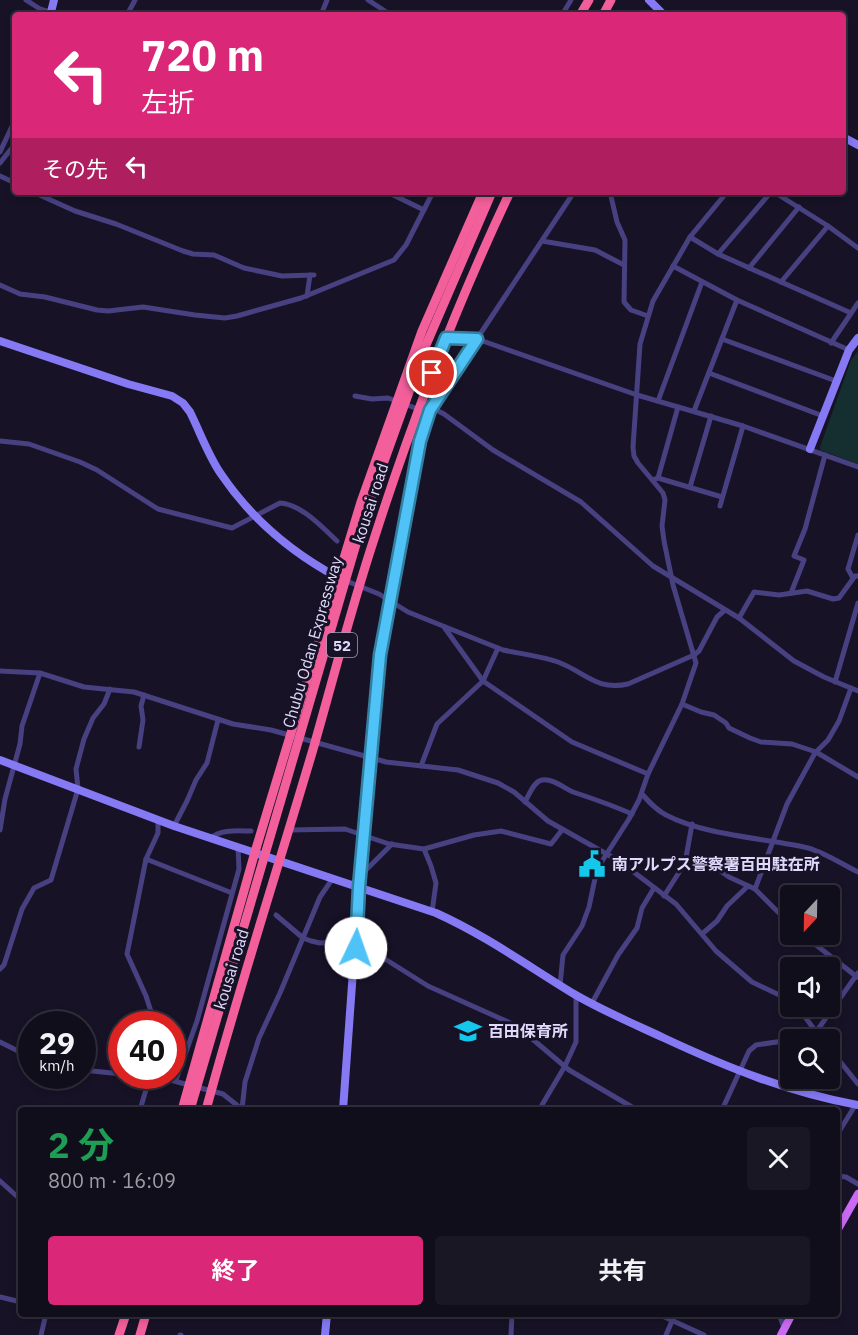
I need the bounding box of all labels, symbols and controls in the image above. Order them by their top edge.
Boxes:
text: 720 m [141,28,264,83]
icon: left [42,36,120,114]
text: 左折 [141,84,195,119]
icon: left [120,150,153,183]
text: その先 [42,154,108,183]
pin [406,347,457,398]
icon: arrive [415,356,448,389]
street label: kousai road [348,460,392,546]
street label: Chubu Odan Expressway [278,554,346,730]
road number: 52 [327,633,357,657]
public building icon: 南アルプス警察署百田駐在所 [577,849,607,879]
place label: 南アルプス警察署百田駐在所 [612,854,820,874]
north arrow [780,885,840,945]
map controls [780,885,840,1089]
position arrow [324,916,388,980]
street label: kousai road [209,926,253,1012]
button: sound [780,957,840,1017]
speed limit sign: 40 [108,1011,186,1089]
school or university icon: 百田保育所 [453,1016,483,1046]
place label: 百田保育所 [488,1021,568,1041]
text: 29 [39,1023,75,1062]
button: search [780,1029,840,1089]
text: km/h [39,1056,75,1075]
text: 2 分 [48,1121,114,1168]
button: close [747,1127,810,1190]
text: 800 m · 16:09 [48,1167,176,1194]
button: 終了 [48,1236,423,1305]
button: 共有 [435,1236,810,1305]

